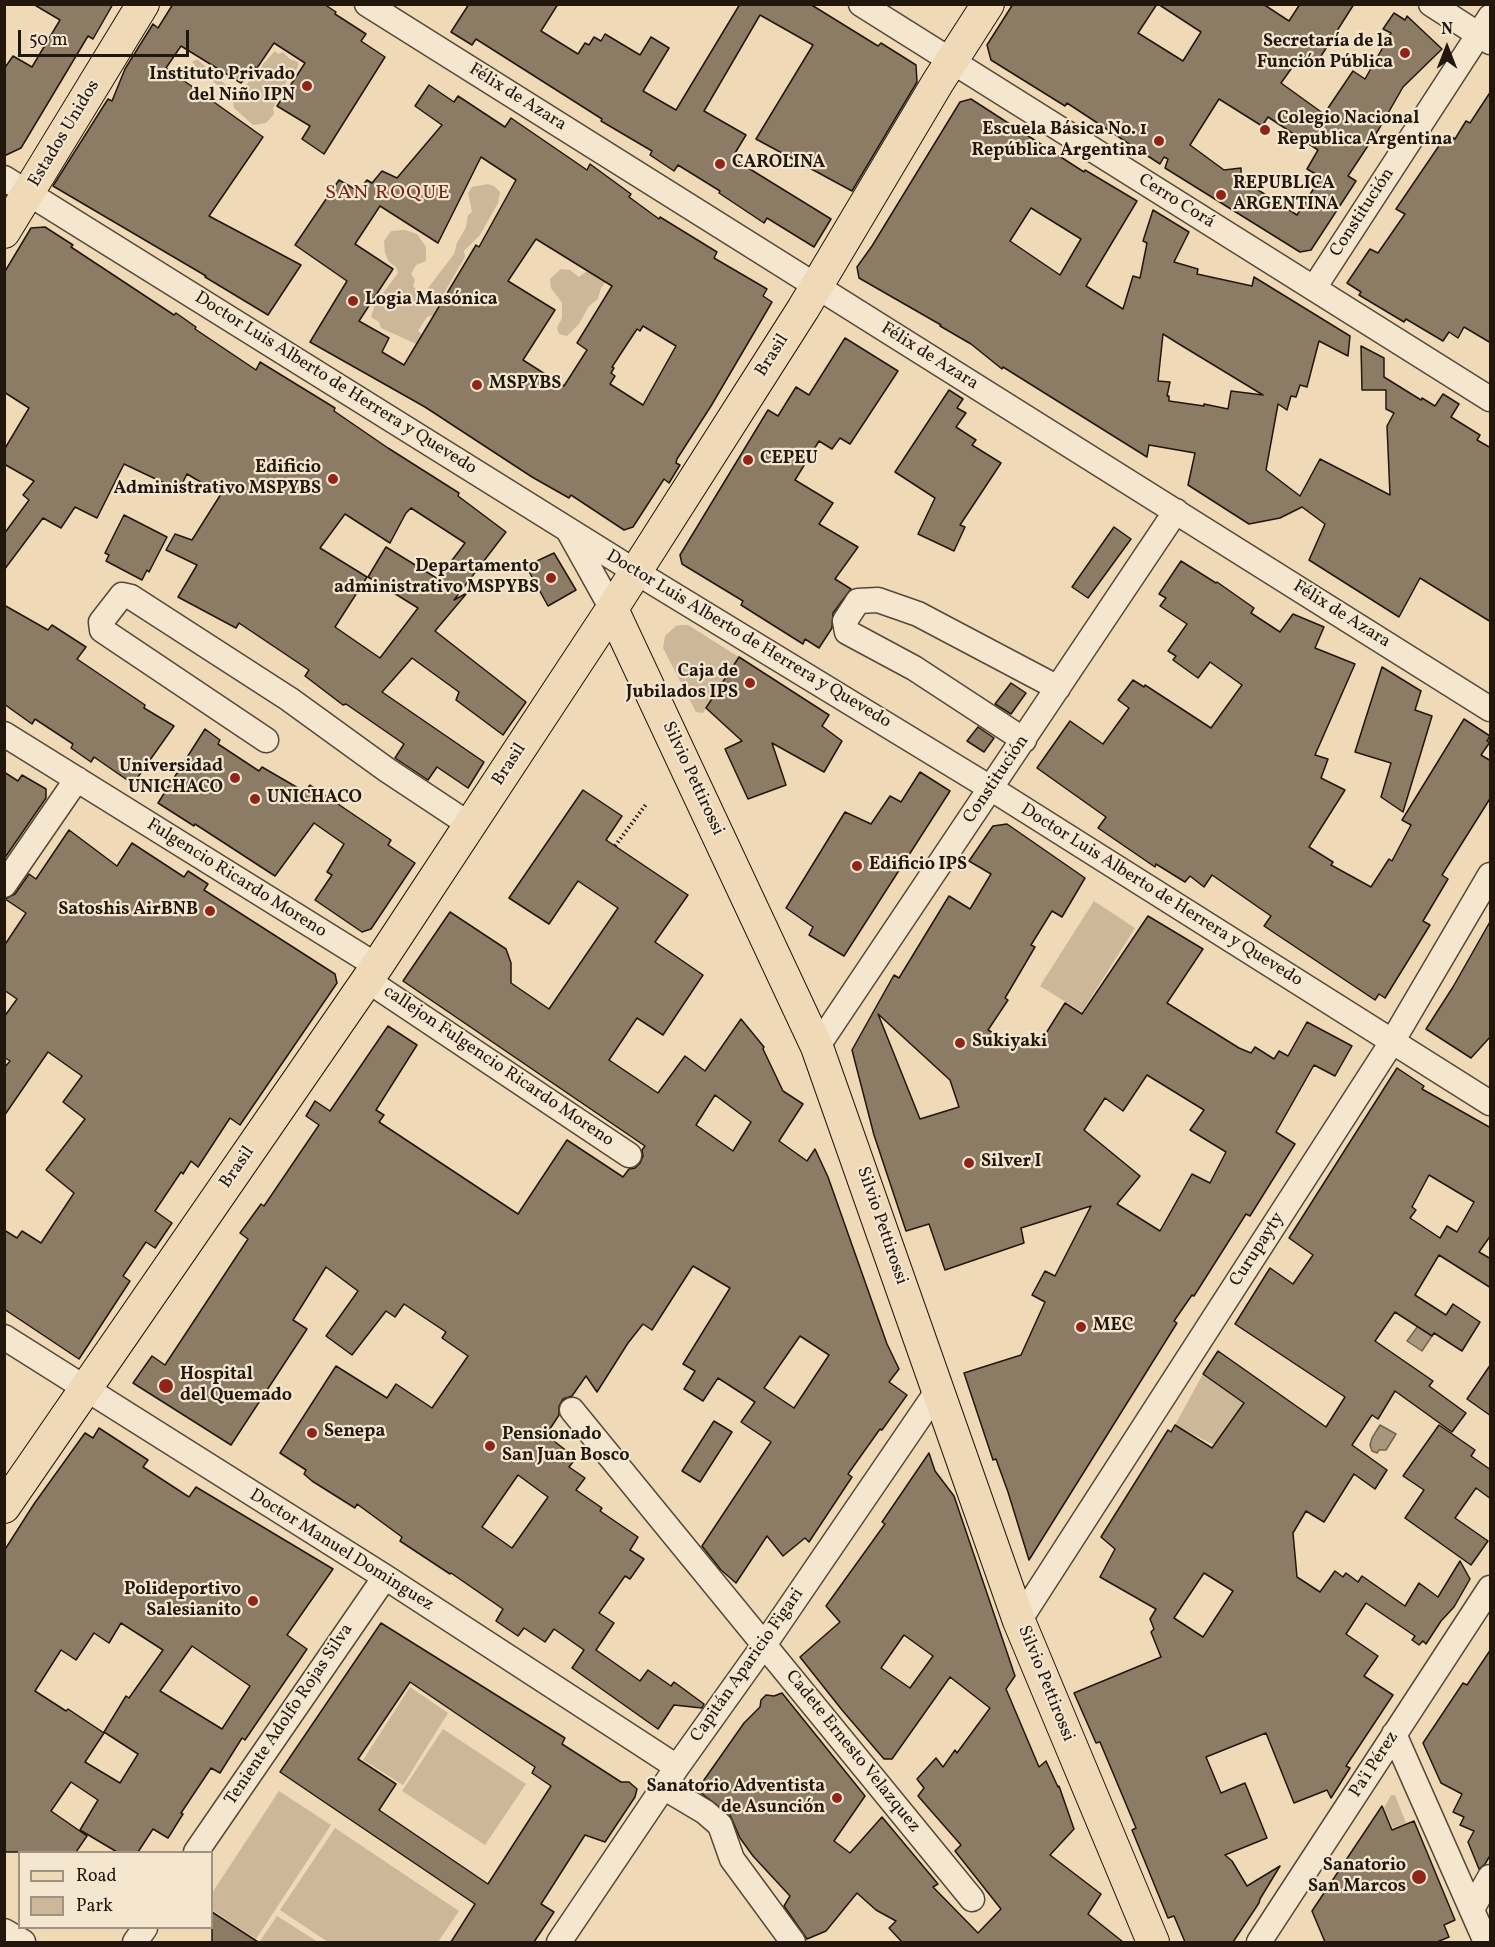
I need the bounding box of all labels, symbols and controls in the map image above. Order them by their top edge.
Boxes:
scale bar [21,18,192,56]
north arrow [1417,18,1477,78]
text: N [1441,19,1453,41]
text: 50 m [29,28,68,53]
place label: Secretaría de la Función Pública [1257,32,1393,74]
marker: Secretaría de la Función Pública [1398,46,1412,60]
street label: Félix de Azara [464,59,570,137]
place label: Instituto Privado del Niño IPN [149,65,295,107]
street label: Estados Unidos [25,77,105,191]
marker: Instituto Privado del Niño IPN [300,79,314,93]
place label: Colegio Nacional Republica Argentina [1277,109,1452,152]
place label: Escuela Básica No. 1 República Argentina [972,120,1147,162]
marker: Colegio Nacional Republica Argentina [1258,123,1272,137]
marker: Escuela Básica No. 1 República Argentina [1152,134,1166,148]
place label: CAROLINA [732,153,825,175]
marker: CAROLINA [713,157,727,171]
street label: Constitución [1326,164,1400,262]
street label: Cerro Corá [1134,170,1218,234]
place label: REPUBLICA ARGENTINA [1233,174,1339,216]
district label: SAN ROQUE [325,182,451,206]
marker: REPUBLICA ARGENTINA [1214,188,1228,202]
street label: Doctor Luis Alberto de Herrera y Quevedo [190,288,480,480]
place label: Logia Masónica [365,290,498,312]
marker: Logia Masónica [346,294,360,308]
street label: Félix de Azara [876,318,982,396]
street label: Brasil [752,331,794,381]
place label: MSPYBS [489,374,561,396]
marker: MSPYBS [470,378,484,392]
place label: CEPEU [760,449,818,471]
marker: CEPEU [741,453,755,467]
place label: Edificio Administrativo MSPYBS [114,458,321,500]
marker: Edificio Administrativo MSPYBS [326,472,340,486]
street label: Doctor Luis Alberto de Herrera y Quevedo [602,546,894,734]
place label: Departamento administrativo MSPYBS [334,557,539,600]
marker: Departamento administrativo MSPYBS [544,571,558,585]
street label: Félix de Azara [1288,576,1394,654]
place label: Caja de Jubilados IPS [626,662,738,704]
marker: Caja de Jubilados IPS [743,676,757,690]
street label: Silvio Pettirossi [656,719,728,839]
street label: Constitución [960,732,1034,828]
street label: Brasil [488,740,532,790]
place label: Universidad UNICHACO [119,757,223,800]
marker: Universidad UNICHACO [228,771,242,785]
place label: UNICHACO [267,788,362,810]
marker: UNICHACO [248,792,262,806]
street label: Doctor Luis Alberto de Herrera y Quevedo [1016,800,1306,992]
street label: Fulgencio Ricardo Moreno [142,815,330,943]
place label: Edificio IPS [869,855,967,877]
marker: Edificio IPS [850,859,864,873]
place label: Satoshis AirBNB [58,900,198,922]
marker: Satoshis AirBNB [203,904,217,918]
street label: callejon Fulgencio Ricardo Moreno [379,982,617,1152]
place label: Sukiyaki [972,1032,1047,1054]
marker: Sukiyaki [953,1036,967,1050]
street label: Brasil [216,1143,260,1193]
place label: Silver I [981,1152,1041,1174]
marker: Silver I [962,1156,976,1170]
street label: Silvio Pettirossi [851,1164,911,1288]
street label: Curupayty [1226,1209,1290,1291]
place label: MEC [1093,1316,1133,1338]
marker: MEC [1074,1320,1088,1334]
place label: Hospital del Quemado [180,1365,292,1408]
marker: Hospital del Quemado [157,1377,175,1395]
place label: Senepa [324,1422,385,1444]
place label: Pensionado San Juan Bosco [502,1425,629,1468]
marker: Senepa [305,1426,319,1440]
marker: Pensionado San Juan Bosco [483,1439,497,1453]
street label: Doctor Manuel Dominguez [245,1485,437,1617]
place label: Polideportivo Salesianito [124,1580,241,1622]
street label: Capitán Aparicio Figari [687,1585,809,1747]
marker: Polideportivo Salesianito [246,1594,260,1608]
street label: Teniente Adolfo Rojas Silva [221,1620,359,1810]
street label: Silvio Pettirossi [1012,1623,1078,1745]
street label: Cadete Ernesto Velazquez [780,1667,924,1837]
street label: Pa'i Pérez [1346,1728,1404,1802]
place label: Sanatorio Adventista de Asunción [646,1777,825,1820]
marker: Sanatorio Adventista de Asunción [830,1791,844,1805]
legend [18,1851,213,1929]
place label: Sanatorio San Marcos [1308,1856,1406,1898]
text: Road [76,1864,117,1889]
marker: Sanatorio San Marcos [1410,1868,1428,1886]
text: Park [76,1894,113,1919]

